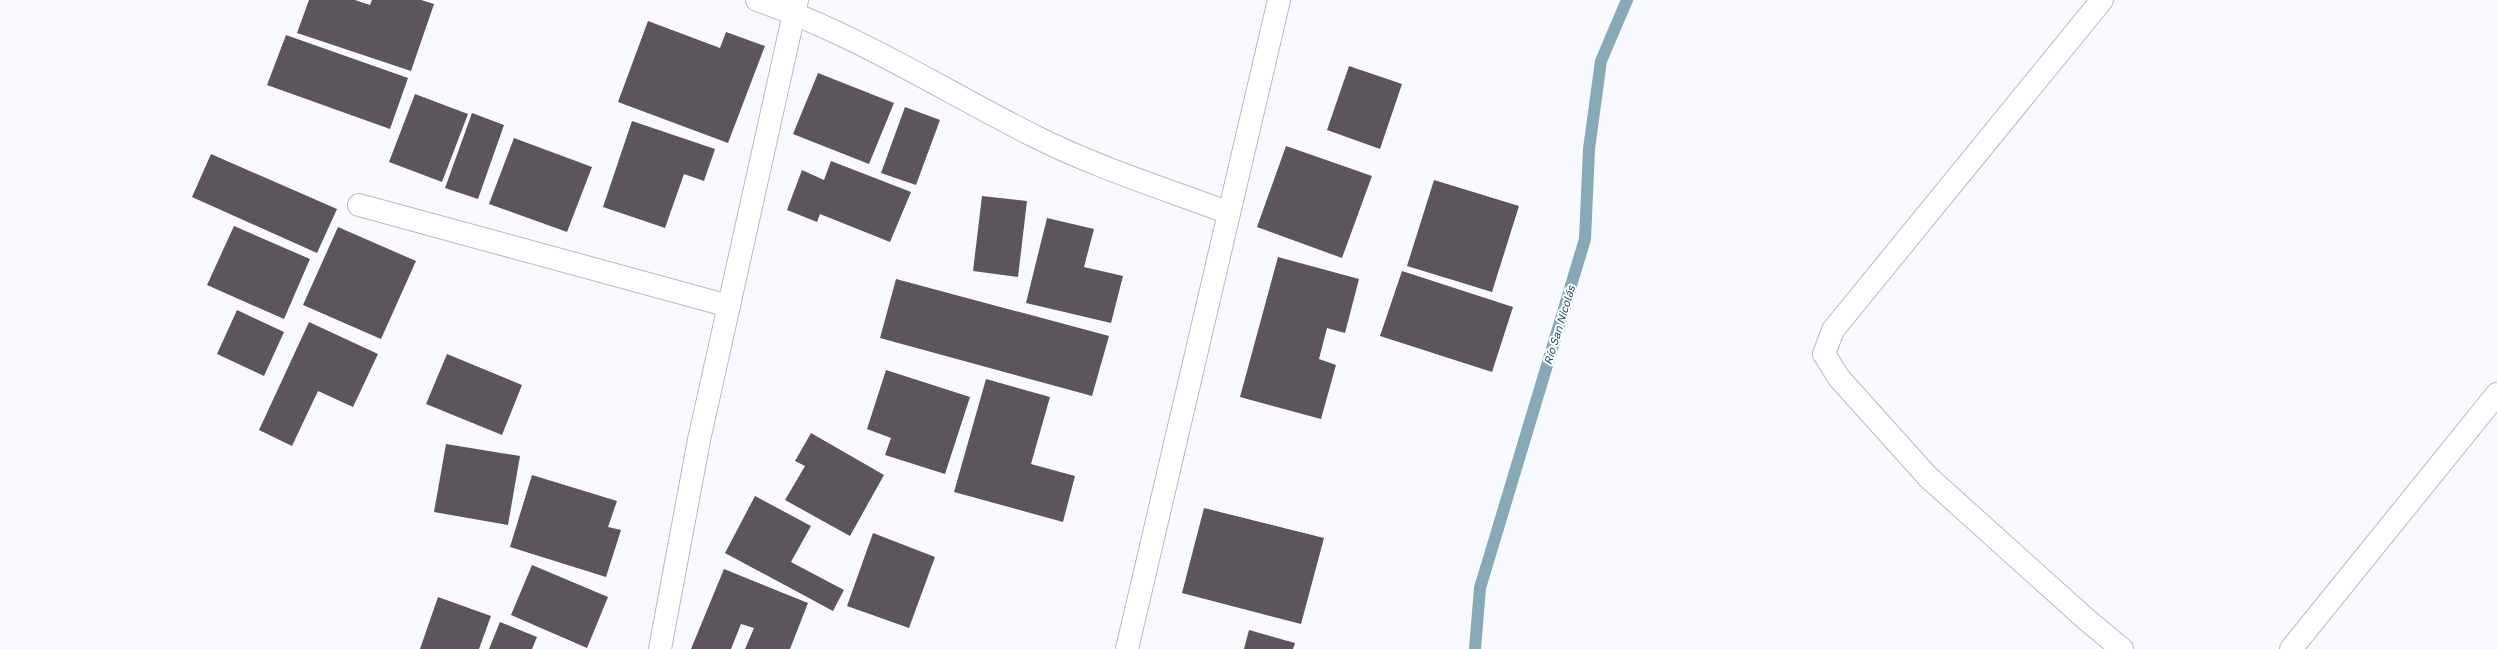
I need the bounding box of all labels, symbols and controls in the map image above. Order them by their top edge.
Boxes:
water label: Río San Nicolás [1541,283,1578,366]

